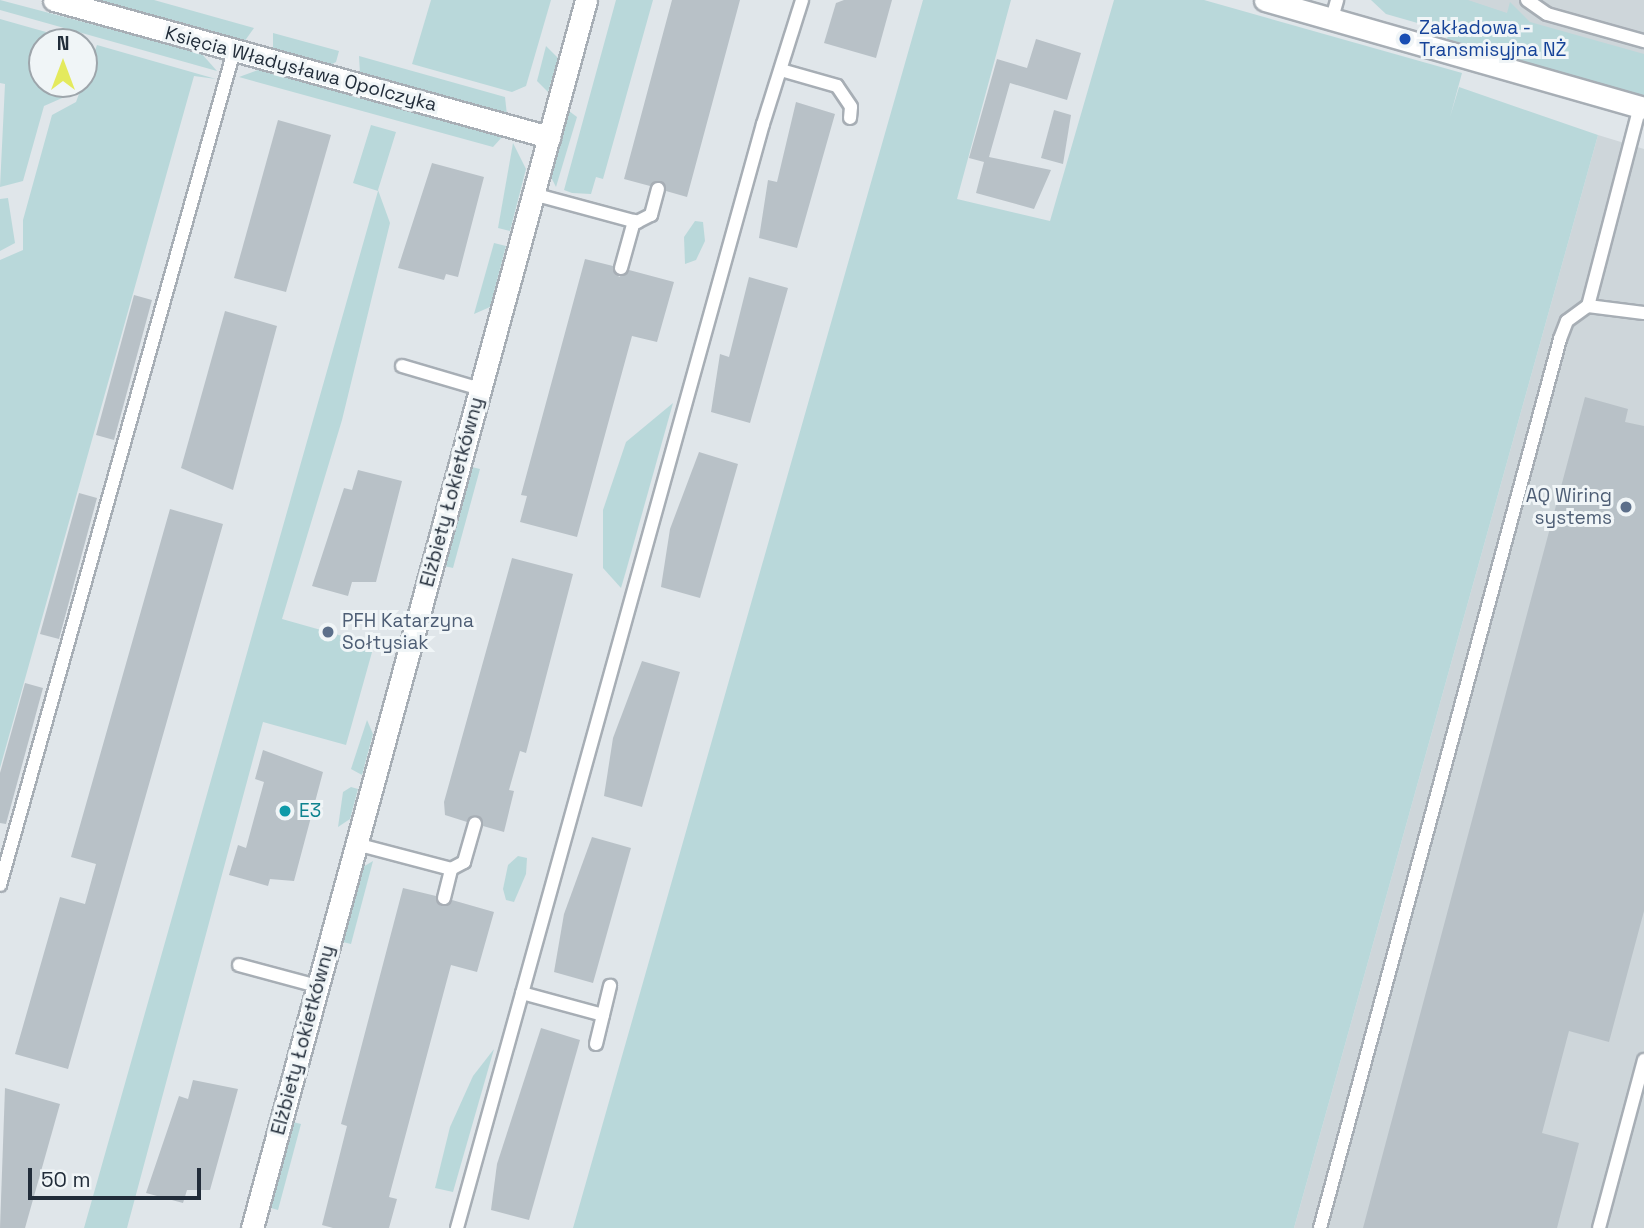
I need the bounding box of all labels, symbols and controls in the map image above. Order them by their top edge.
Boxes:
place label: Zakładowa - Transmisyjna NŻ [1419,17,1567,61]
street label: Księcia Władysława Opolczyka [163,22,439,116]
north arrow [28,28,98,98]
text: N [57,31,69,56]
marker: Zakładowa - Transmisyjna NŻ [1397,31,1413,47]
street label: Elżbiety Łokietkówny [416,395,488,589]
place label: AQ Wiring systems [1526,485,1612,529]
marker: AQ Wiring systems [1618,499,1634,515]
place label: PFH Katarzyna Sołtysiak [342,610,474,654]
marker: PFH Katarzyna Sołtysiak [320,624,336,640]
place label: E3 [299,800,321,822]
marker: E3 [277,803,293,819]
street label: Elżbiety Łokietkówny [267,943,339,1137]
scale bar [32,1154,205,1198]
text: 50 m [41,1166,91,1193]

